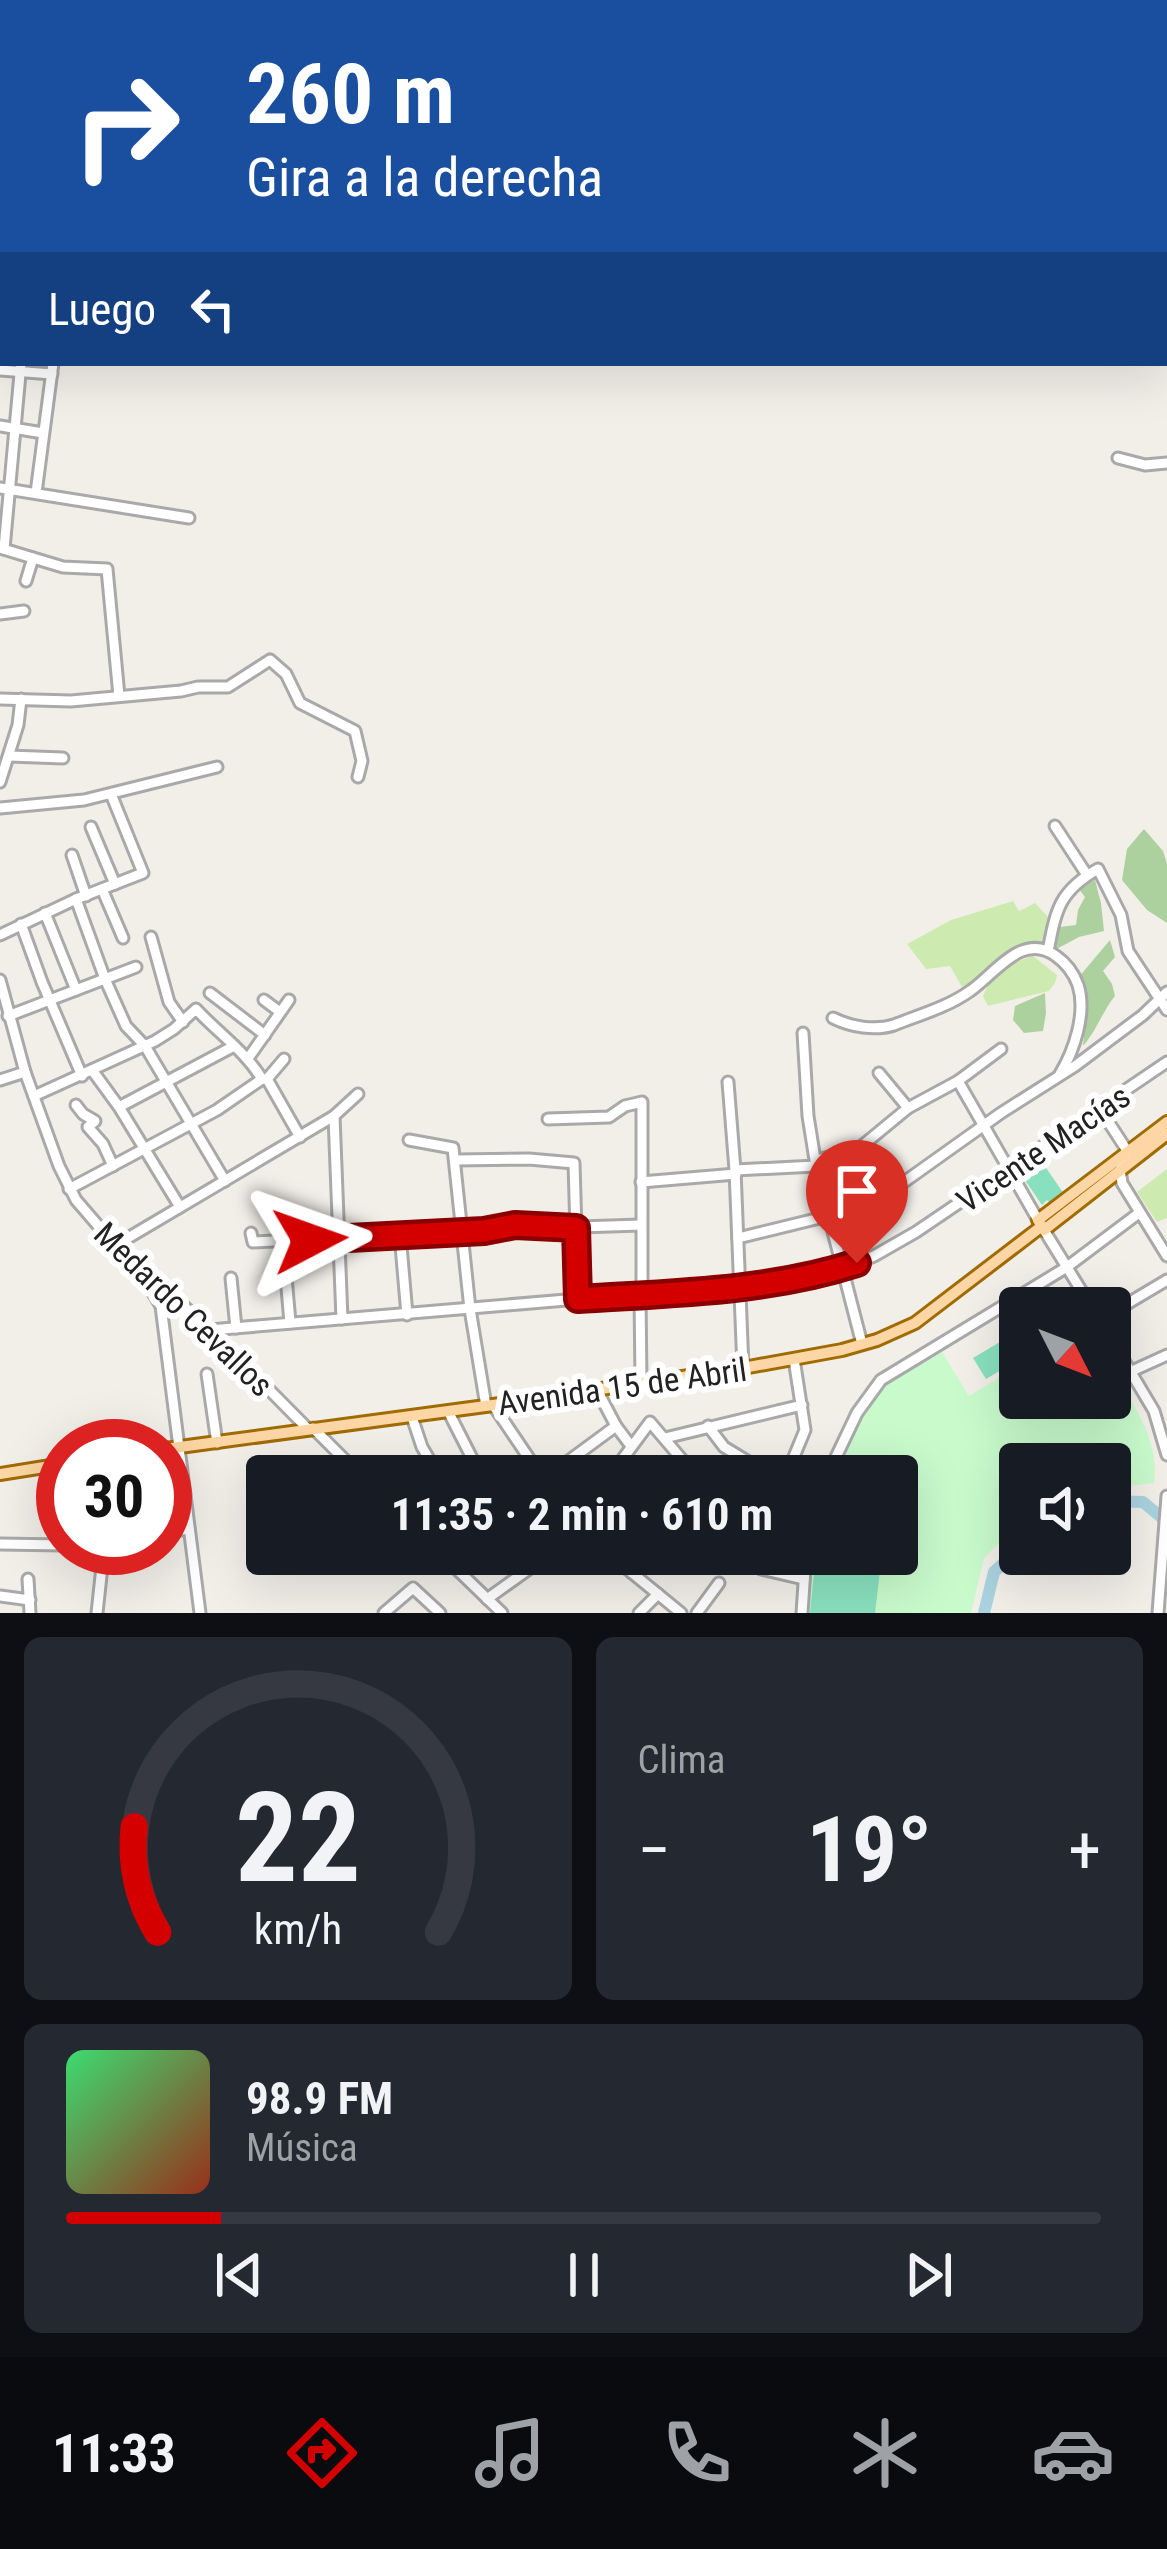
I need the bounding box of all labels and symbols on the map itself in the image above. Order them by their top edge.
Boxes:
street label: Vicente Macías [949,1076,1137,1221]
pin [806,1140,908,1263]
position arrow [247,1177,373,1303]
street label: Medardo Cevallos [86,1214,281,1404]
north arrow [999,1287,1131,1419]
street label: Avenida 15 de Abril [495,1350,749,1423]
speed limit sign: 30 [36,1419,192,1575]

